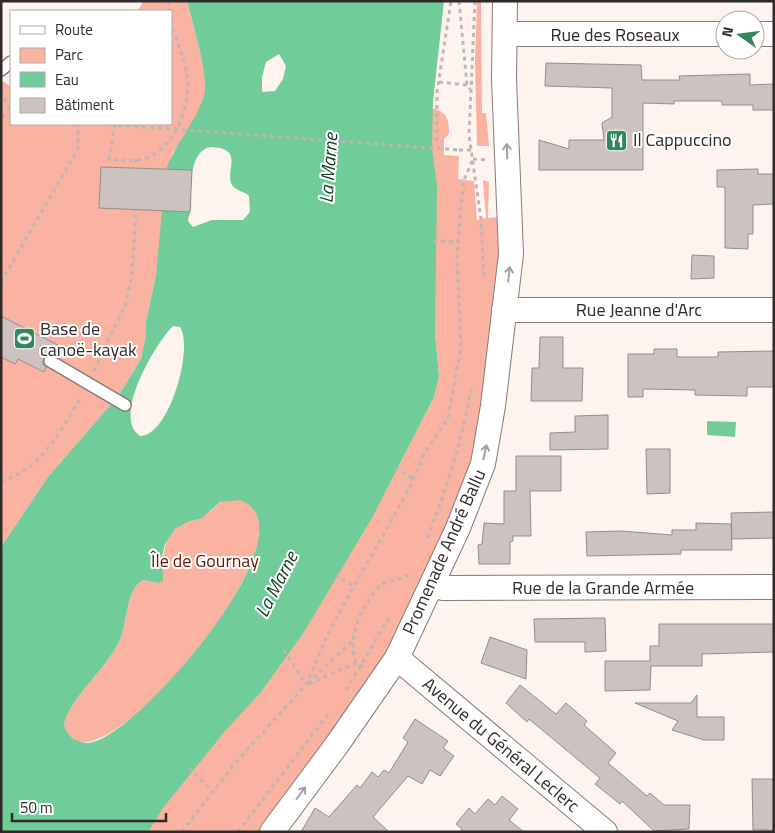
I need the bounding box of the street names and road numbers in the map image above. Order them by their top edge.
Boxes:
street label: Rue des Roseaux [550,21,680,48]
street label: Rue Jeanne d'Arc [576,296,702,323]
street label: Promenade André Ballu [395,465,492,639]
street label: Rue de la Grande Armée [512,574,694,601]
street label: Avenue du Général Leclerc [417,671,586,819]

